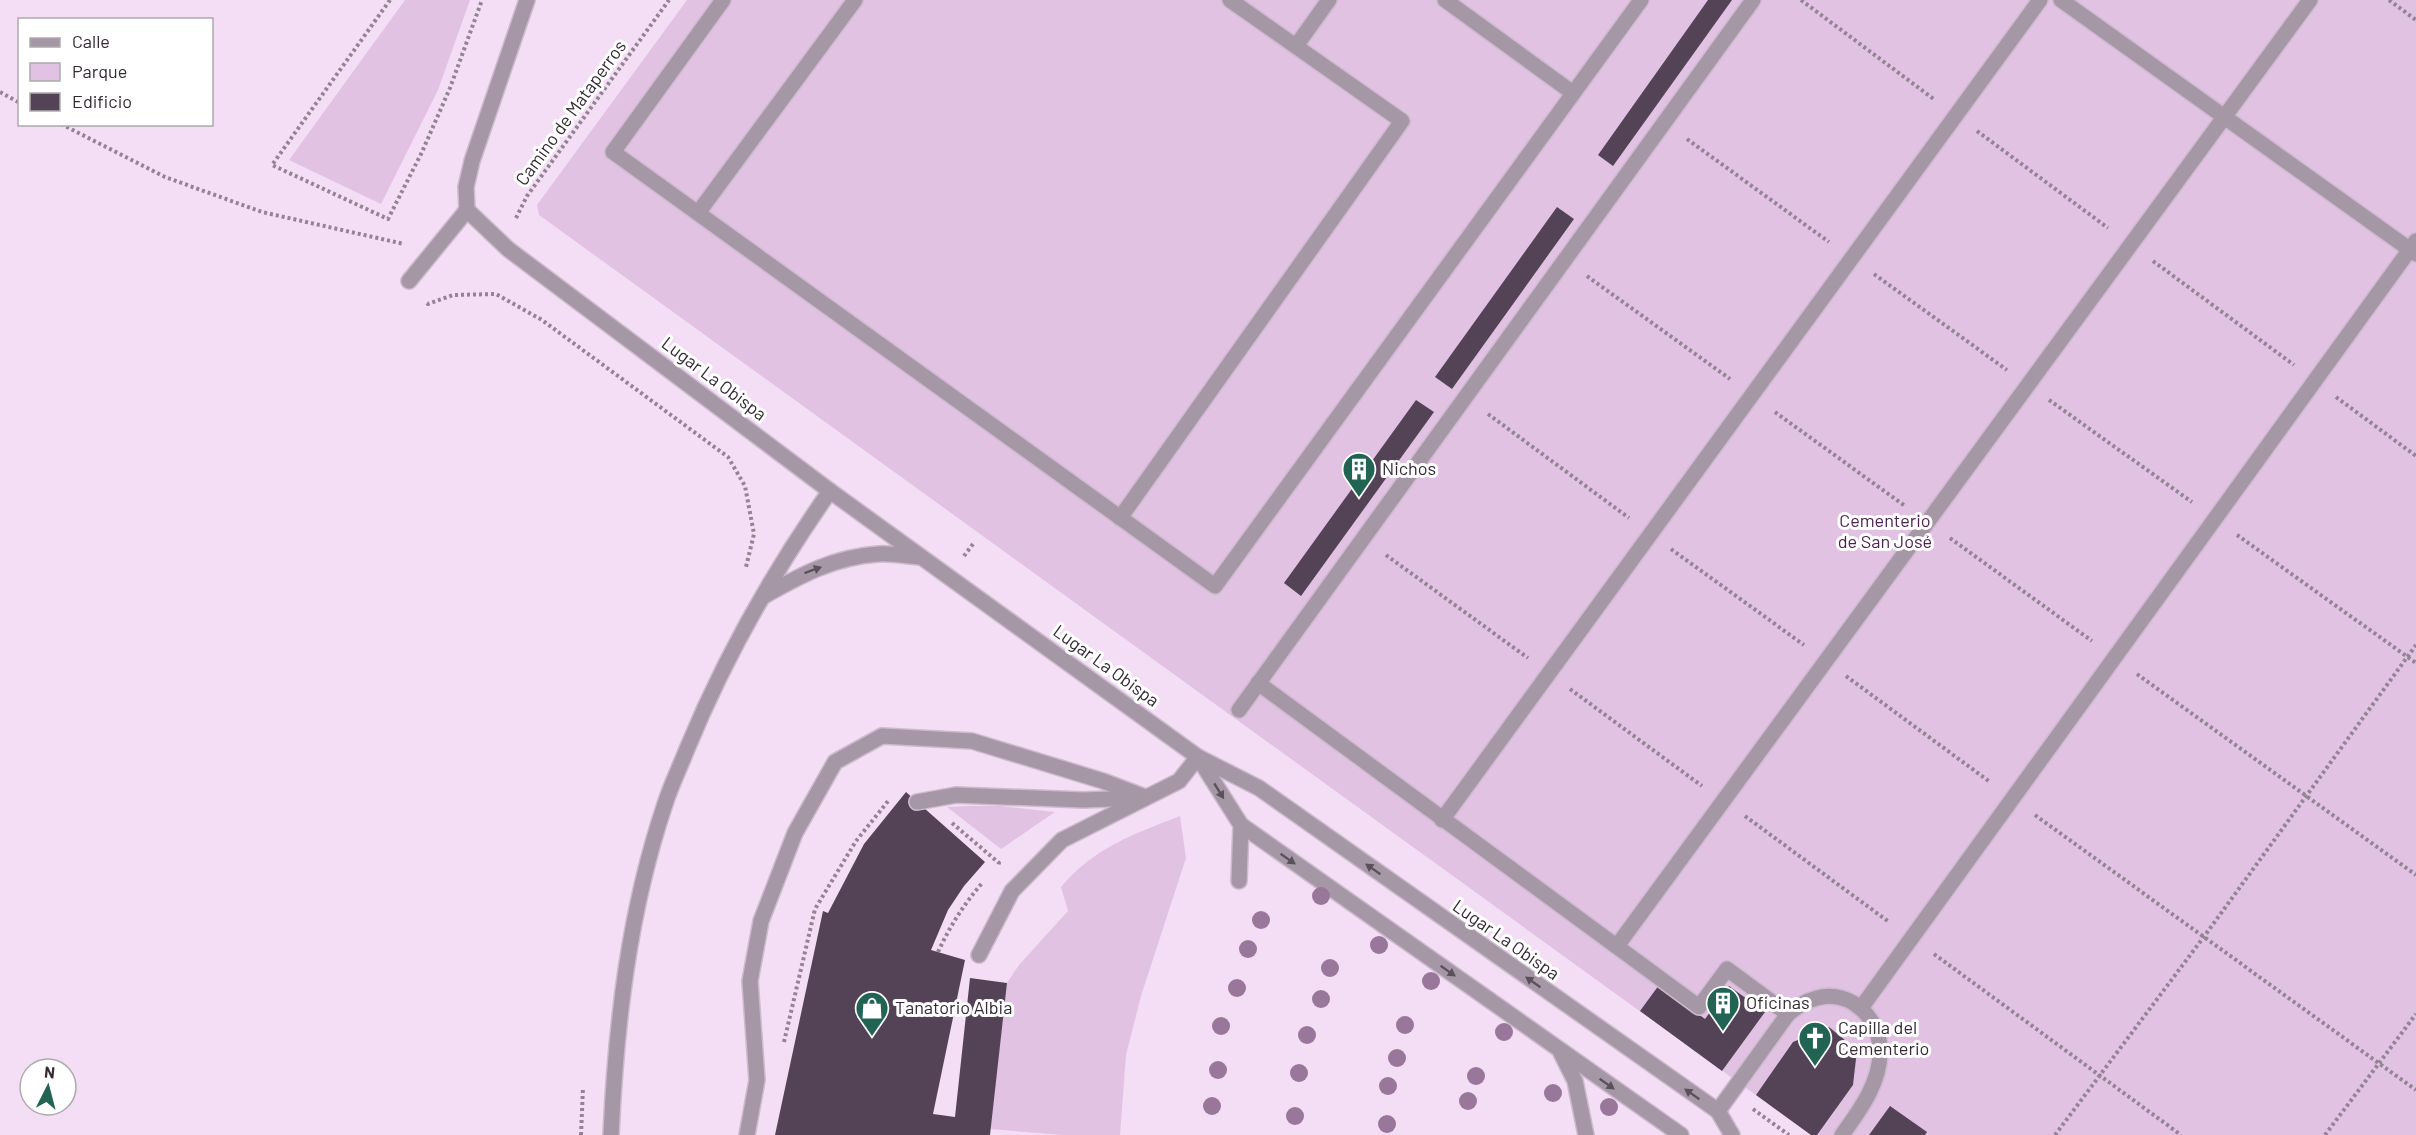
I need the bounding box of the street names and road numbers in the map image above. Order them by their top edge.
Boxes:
street label: Camino de Mataperros [510,36,630,189]
street label: Lugar La Obispa [658,332,771,425]
street label: Lugar La Obispa [1049,619,1164,711]
street label: Lugar La Obispa [1449,894,1564,984]

